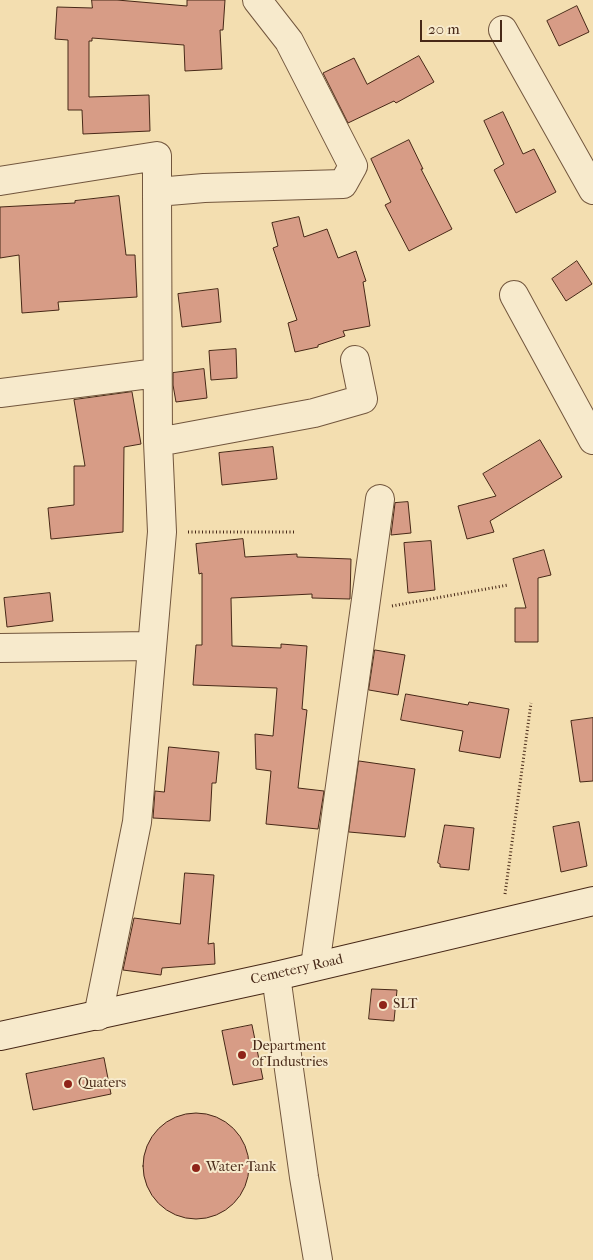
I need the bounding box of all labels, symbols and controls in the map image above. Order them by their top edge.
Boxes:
scale bar [423,10,506,42]
text: 20 m [428,20,460,38]
street label: Cemetery Road [249,951,345,989]
place label: SLT [393,997,418,1013]
marker: SLT [377,999,389,1011]
place label: Department of Industries [252,1039,328,1072]
marker: Department of Industries [236,1049,248,1061]
place label: Quaters [78,1076,126,1092]
marker: Quaters [62,1078,74,1090]
place label: Water Tank [206,1160,276,1176]
marker: Water Tank [190,1162,202,1174]

